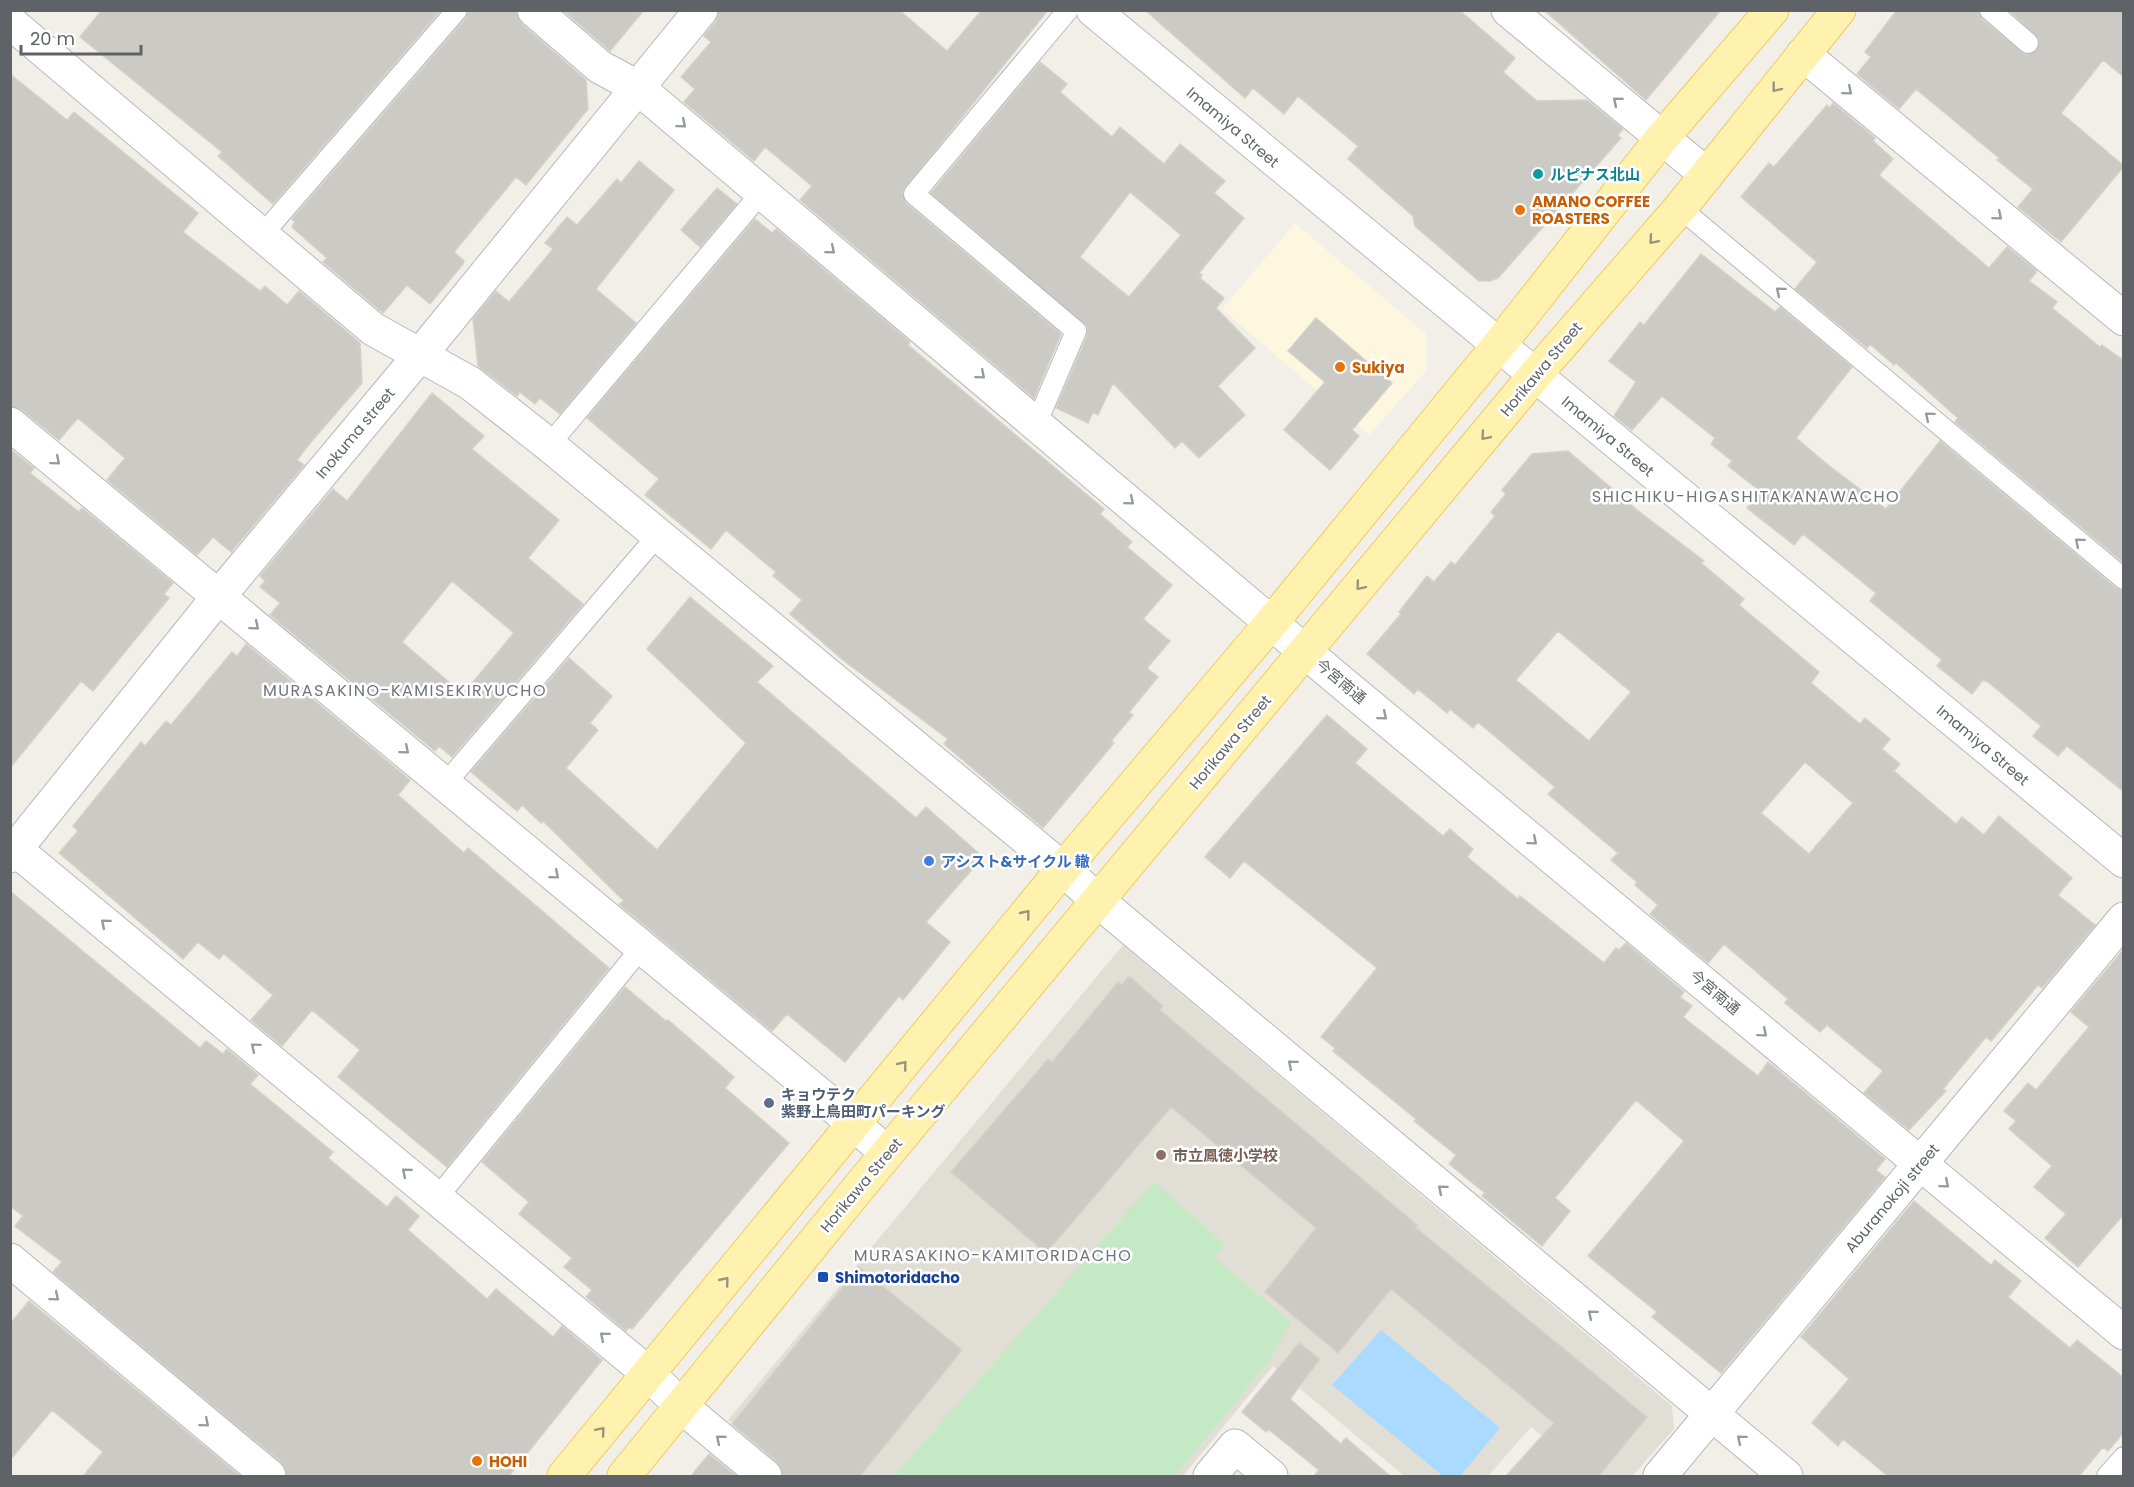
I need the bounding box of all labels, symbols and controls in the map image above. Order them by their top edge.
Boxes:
scale bar [21,18,141,56]
text: 20 m [30,26,75,51]
street label: Imamiya Street [1182,82,1284,172]
one-way arrow [1772,82,1783,93]
one-way arrow [1841,84,1852,95]
one-way arrow [1613,97,1624,108]
one-way arrow [675,117,686,128]
place label: ルピナス北山 [1550,164,1640,185]
marker: ルピナス北山 [1531,167,1545,181]
place label: AMANO COFFEE ROASTERS [1532,191,1650,229]
marker: AMANO COFFEE ROASTERS [1513,203,1527,217]
one-way arrow [1991,208,2002,219]
one-way arrow [1649,233,1660,244]
one-way arrow [824,242,835,253]
one-way arrow [1776,287,1787,298]
street label: Horikawa Street [1495,317,1587,421]
place label: Sukiya [1352,357,1405,378]
marker: Sukiya [1333,360,1347,374]
one-way arrow [974,368,985,379]
street label: Inokuma street [311,383,399,483]
street label: Imamiya Street [1557,391,1659,481]
one-way arrow [1925,413,1936,424]
one-way arrow [1481,429,1492,440]
one-way arrow [49,454,60,465]
district label: SHICHIKU-HIGASHITAKANAWACHO [1592,485,1900,508]
one-way arrow [1123,494,1134,505]
one-way arrow [2075,538,2086,549]
one-way arrow [1357,579,1368,590]
one-way arrow [248,618,259,629]
street label: 今宮南通 [1311,654,1371,708]
district label: MURASAKINO-KAMISEKIRYUCHO [263,679,547,702]
street label: Horikawa Street [1184,690,1276,794]
street label: Imamiya Street [1932,700,2034,790]
one-way arrow [1376,709,1387,720]
one-way arrow [398,743,409,754]
one-way arrow [1526,834,1537,845]
place label: アシスト&サイクル 轍 [941,851,1090,872]
marker: アシスト&サイクル 轍 [922,854,936,868]
one-way arrow [548,867,559,878]
one-way arrow [1018,910,1029,921]
one-way arrow [101,919,112,930]
street label: 今宮南通 [1685,965,1745,1019]
one-way arrow [1756,1026,1767,1037]
one-way arrow [251,1044,262,1055]
one-way arrow [1288,1060,1299,1071]
one-way arrow [895,1061,906,1072]
place label: キョウテク 紫野上鳥田町パーキング [781,1084,946,1122]
marker: キョウテク 紫野上鳥田町パーキング [762,1096,776,1110]
street label: Horikawa Street [815,1133,907,1237]
street label: Aburanokoji street [1840,1139,1944,1257]
place label: 市立鳳徳小学校 [1173,1145,1278,1166]
marker: 市立鳳徳小学校 [1154,1148,1168,1162]
one-way arrow [402,1168,413,1179]
one-way arrow [1939,1177,1950,1188]
one-way arrow [1438,1185,1449,1196]
district label: MURASAKINO-KAMITORIDACHO [854,1244,1132,1267]
place label: Shimotoridacho [835,1267,960,1288]
marker: Shimotoridacho [816,1270,830,1284]
one-way arrow [718,1277,729,1288]
one-way arrow [48,1290,59,1301]
one-way arrow [1588,1310,1599,1321]
one-way arrow [600,1332,611,1343]
one-way arrow [198,1415,209,1426]
one-way arrow [594,1427,605,1438]
one-way arrow [716,1435,727,1446]
one-way arrow [1737,1435,1748,1446]
place label: HOHI [489,1451,527,1472]
marker: HOHI [470,1454,484,1468]

